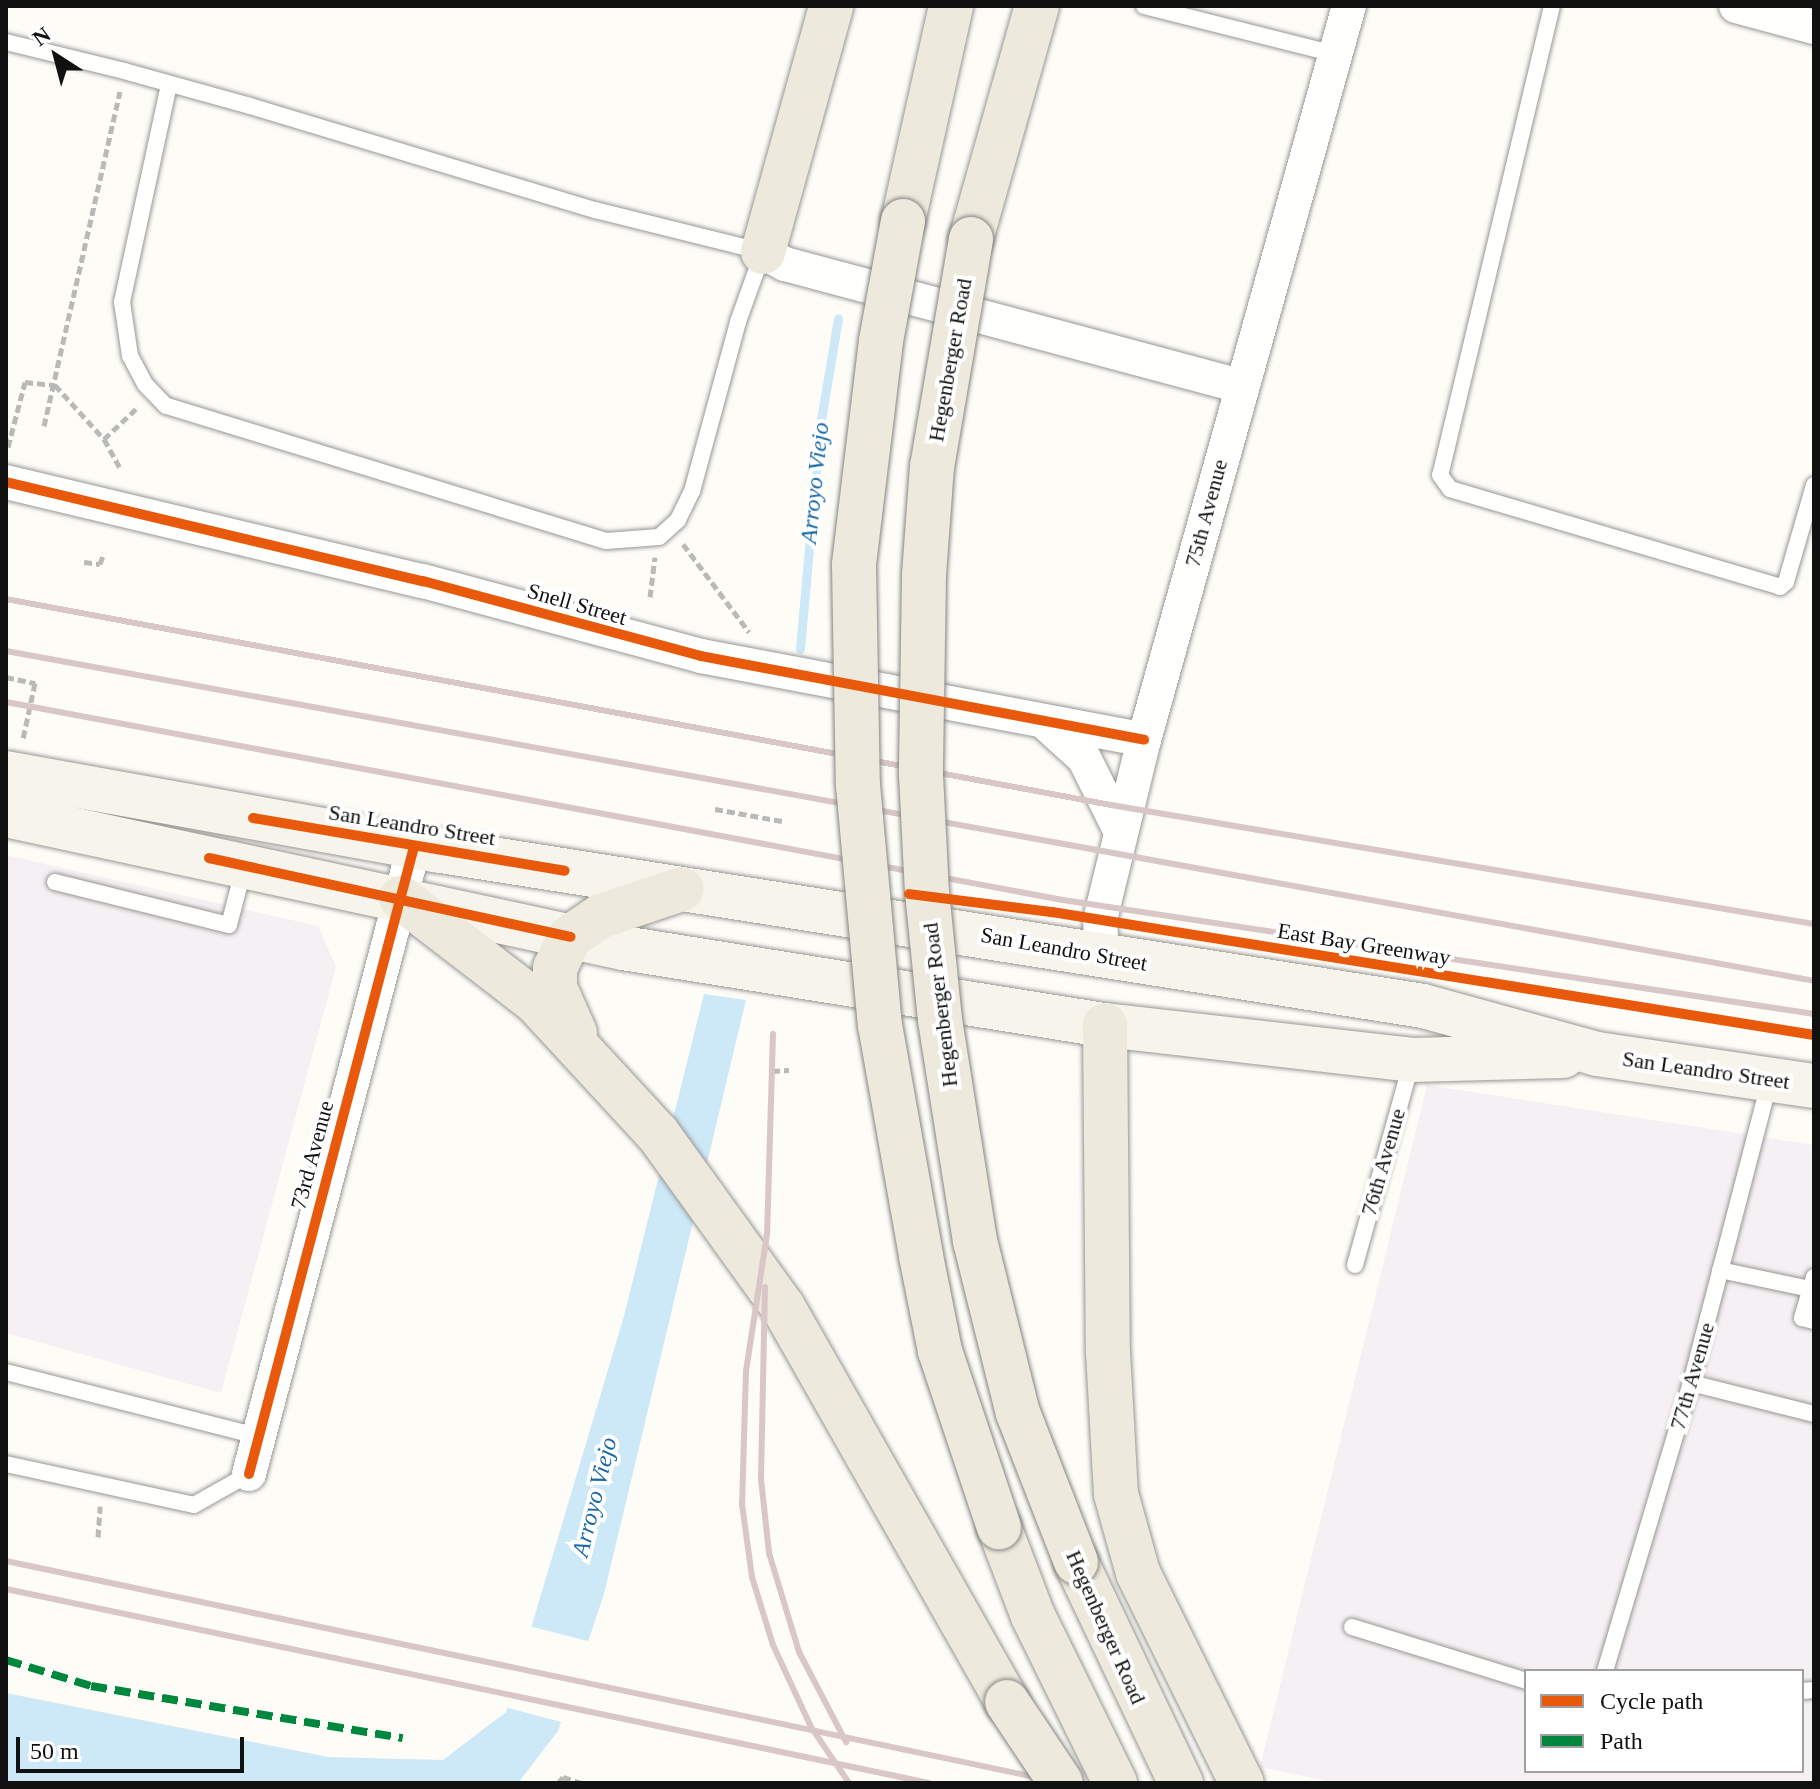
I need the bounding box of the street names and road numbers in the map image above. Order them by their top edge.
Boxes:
street label: Hegenberger Road [923,276,977,444]
street label: 75th Avenue [1179,456,1233,570]
street label: Snell Street [524,577,630,631]
street label: San Leandro Street [327,799,497,851]
street label: East Bay Greenway [1276,917,1452,971]
street label: Hegenberger Road [917,921,963,1089]
street label: San Leandro Street [979,921,1149,977]
street label: San Leandro Street [1621,1045,1791,1095]
street label: 73rd Avenue [285,1097,339,1213]
street label: 76th Avenue [1355,1105,1411,1219]
street label: 77th Avenue [1664,1319,1720,1433]
street label: Hegenberger Road [1060,1546,1152,1708]

